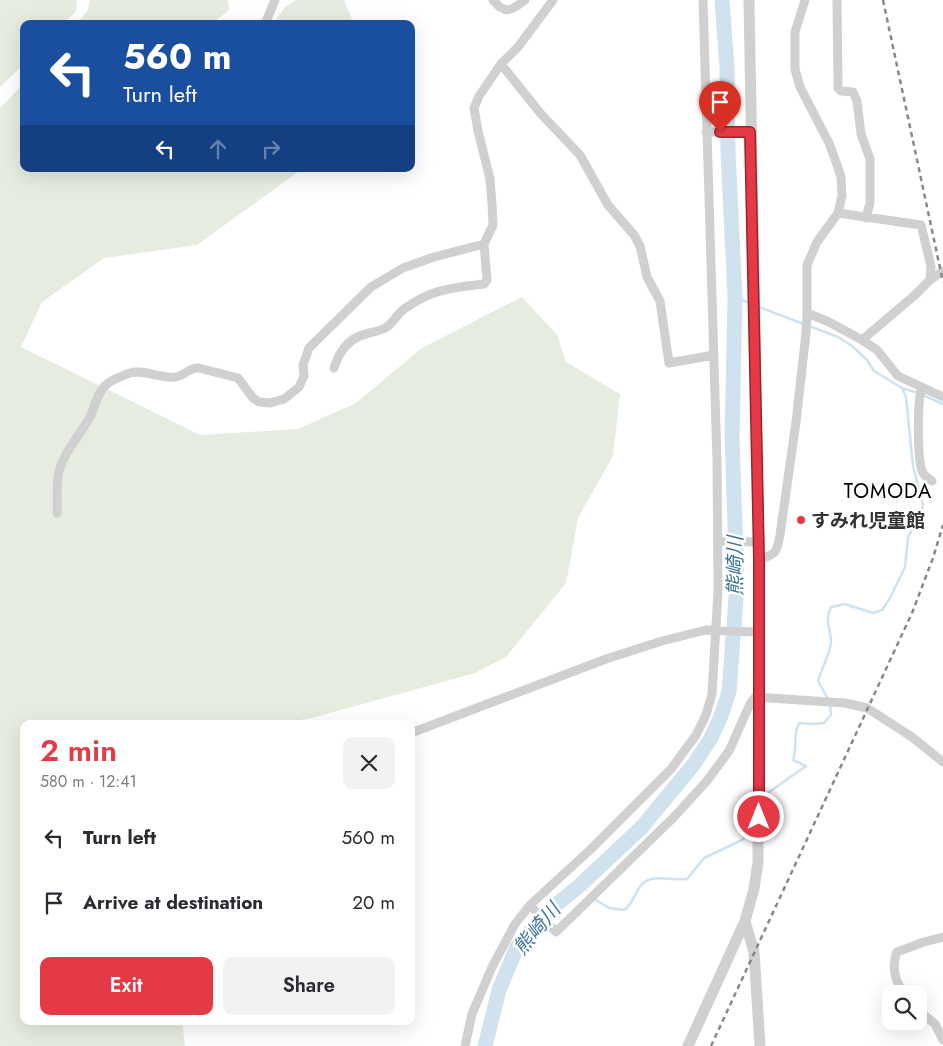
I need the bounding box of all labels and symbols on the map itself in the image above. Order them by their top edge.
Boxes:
pin [699,81,741,132]
district label: TOMODA [844,477,932,506]
place label: すみれ児童館 [811,507,925,534]
marker: すみれ児童館 [795,514,807,526]
water label: 熊崎川 [721,534,750,596]
position arrow [732,790,784,842]
water label: 熊崎川 [507,895,569,961]

